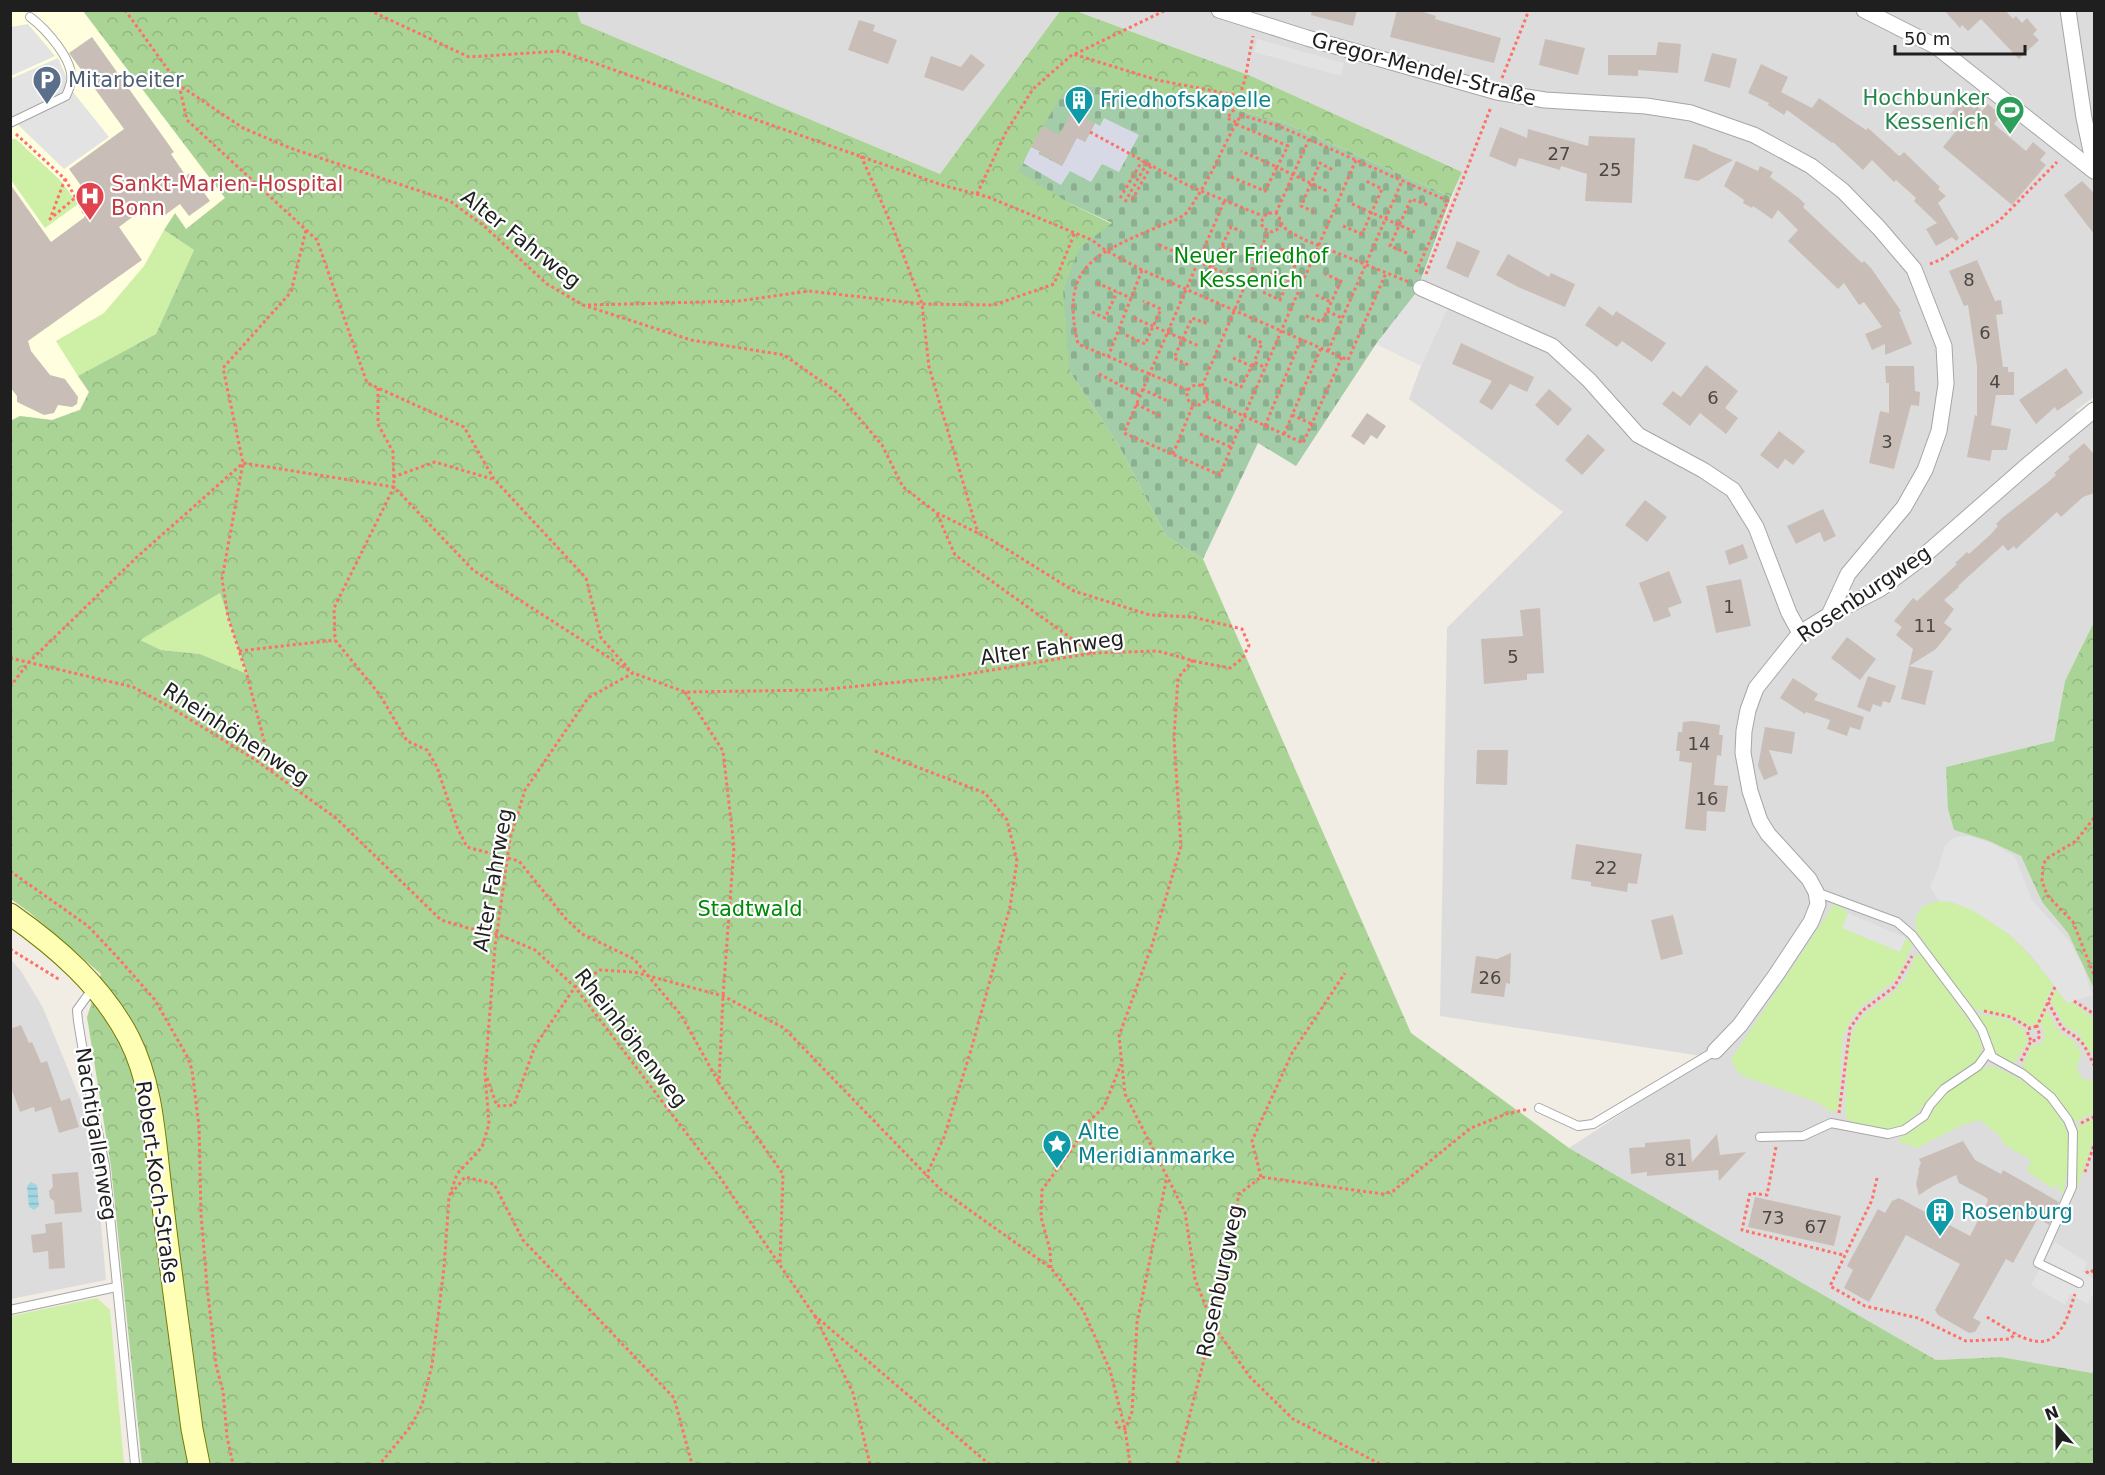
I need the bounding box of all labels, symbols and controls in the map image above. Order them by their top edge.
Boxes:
scale bar [1895,18,2026,56]
street label: Gregor-Mendel-Straße [1309,27,1539,111]
text: 50 m [1904,28,1950,49]
parking icon: Mitarbeiter [31,64,63,106]
place label: Mitarbeiter [68,68,184,92]
building icon: Friedhofskapelle [1063,84,1095,126]
place label: Hochbunker Kessenich [1863,86,1989,134]
place label: Friedhofskapelle [1100,88,1271,112]
sports icon: Hochbunker Kessenich [1994,94,2026,136]
house number: 27 [1548,143,1570,164]
house number: 25 [1599,159,1621,180]
place label: Sankt-Marien-Hospital Bonn [111,172,343,220]
hospital icon: Sankt-Marien-Hospital Bonn [74,180,106,222]
street label: Alter Fahrweg [456,185,586,293]
park label: Neuer Friedhof Kessenich [1174,244,1329,292]
house number: 8 [1963,269,1975,290]
house number: 6 [1979,322,1991,343]
house number: 4 [1989,371,2001,392]
house number: 6 [1707,387,1719,408]
house number: 3 [1881,431,1893,452]
street label: Rosenburgweg [1793,541,1935,647]
house number: 1 [1723,596,1735,617]
house number: 11 [1914,615,1936,636]
street label: Alter Fahrweg [979,626,1125,670]
house number: 5 [1507,646,1519,667]
street label: Rheinhöhenweg [159,678,313,790]
house number: 14 [1688,733,1710,754]
house number: 16 [1696,788,1718,809]
street label: Alter Fahrweg [469,806,517,954]
house number: 22 [1595,857,1617,878]
park label: Stadtwald [697,897,803,921]
street label: Rheinhöhenweg [569,964,693,1112]
house number: 26 [1479,967,1501,988]
street label: Nachtigallenweg [70,1046,122,1222]
street label: Robert-Koch-Straße [131,1079,183,1285]
place label: Alte Meridianmarke [1078,1120,1235,1168]
place icon: Alte Meridianmarke [1041,1128,1073,1170]
house number: 81 [1665,1149,1687,1170]
building icon: Rosenburg [1924,1196,1956,1238]
place label: Rosenburg [1961,1200,2073,1224]
street label: Rosenburgweg [1192,1203,1248,1359]
house number: 73 [1762,1207,1784,1228]
house number: 67 [1805,1216,1827,1237]
north arrow [2027,1397,2087,1457]
text: N [2042,1402,2061,1425]

